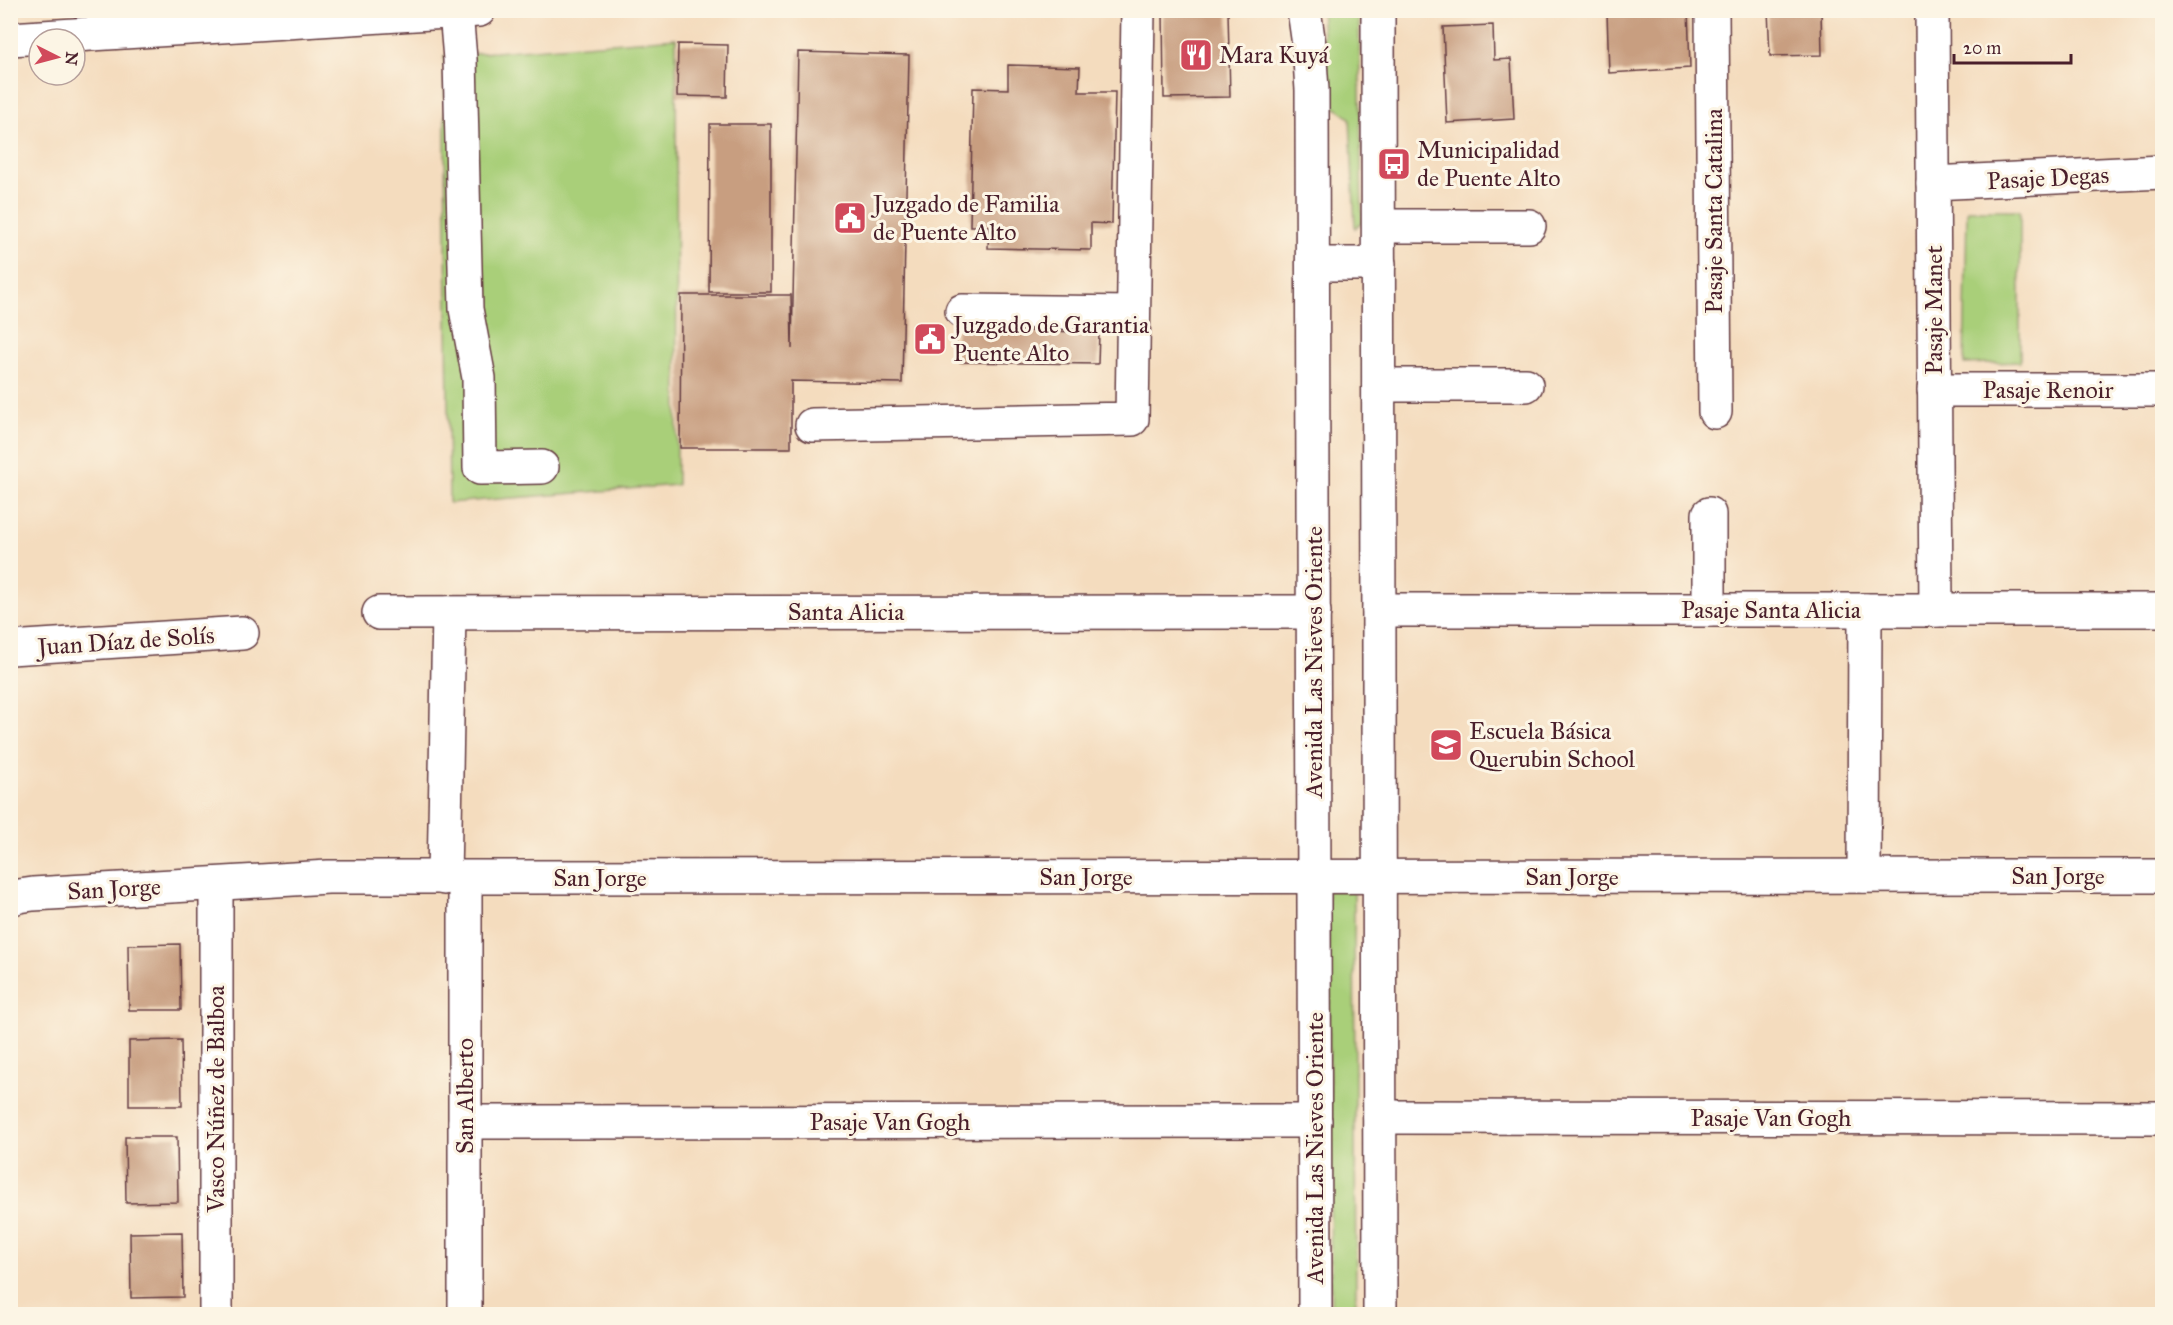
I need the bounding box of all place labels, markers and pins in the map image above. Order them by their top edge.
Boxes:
restaurant icon: Mara Kuyá [1178,37,1214,73]
place label: Mara Kuyá [1219,40,1330,70]
place label: Municipalidad de Puente Alto [1417,135,1561,193]
bus stop icon: Municipalidad de Puente Alto [1376,146,1412,182]
place label: Juzgado de Familia de Puente Alto [870,189,1060,247]
public building icon: Juzgado de Familia de Puente Alto [832,200,868,236]
place label: Juzgado de Garantia Puente Alto [950,310,1150,368]
public building icon: Juzgado de Garantia Puente Alto [912,321,948,357]
place label: Escuela Básica Querubin School [1469,716,1636,774]
school or university icon: Escuela Básica Querubin School [1428,727,1464,763]

